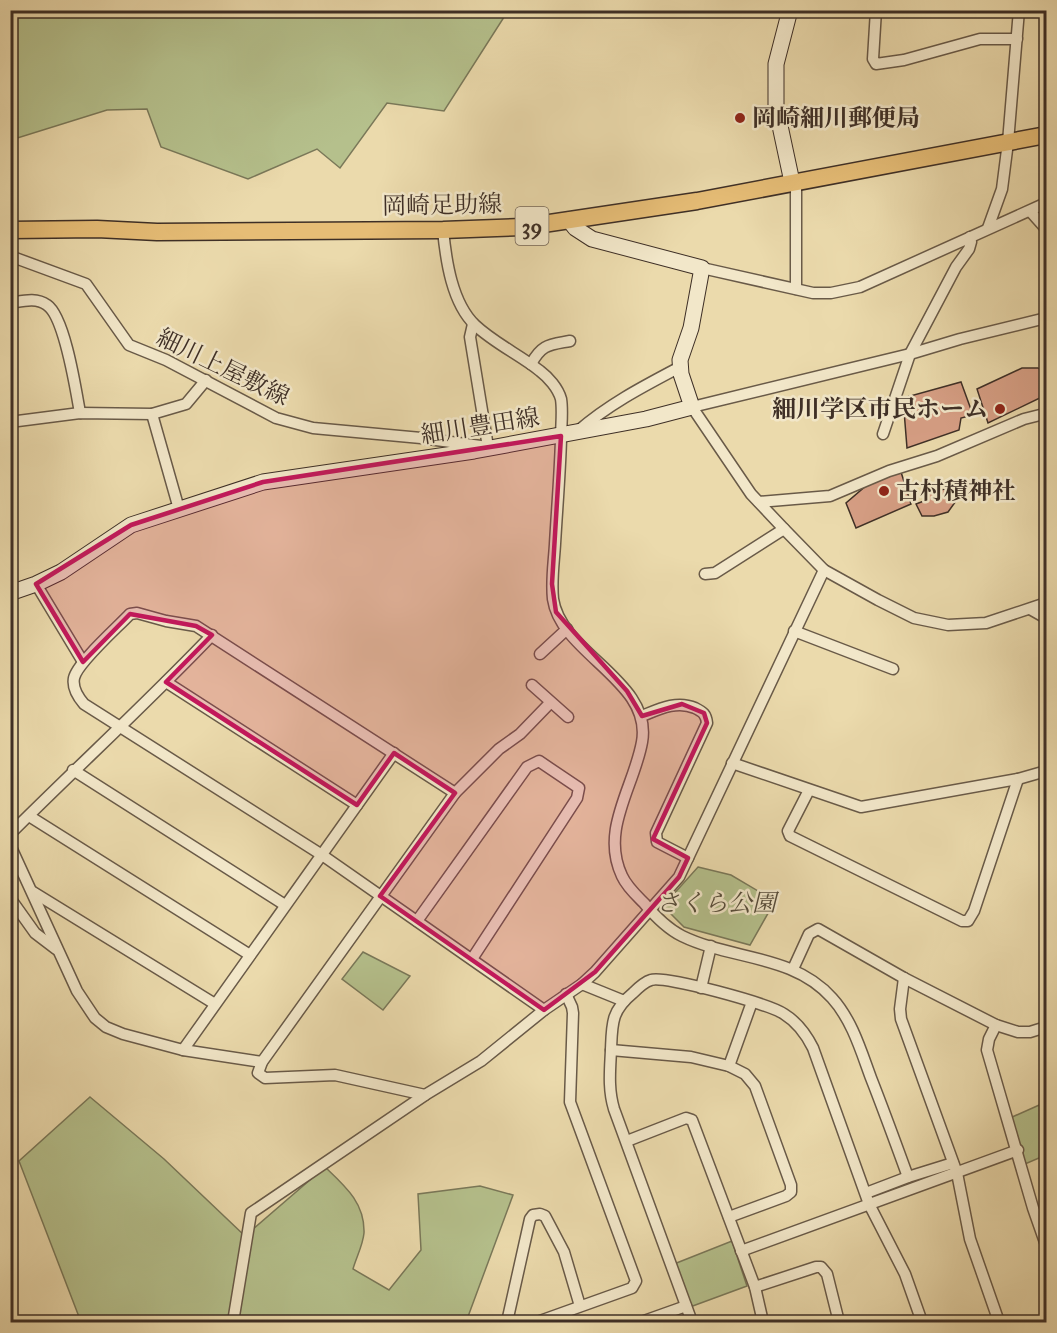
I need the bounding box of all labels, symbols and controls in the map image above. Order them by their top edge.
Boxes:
place label: 岡崎細川郵便局 [752,103,920,133]
marker: 岡崎細川郵便局 [733,111,747,125]
street label: 岡崎足助線 [382,189,502,221]
road number: 39 [516,207,548,245]
street label: 細川上屋敷線 [152,322,294,412]
place label: 細川学区市民ホーム [772,394,988,424]
street label: 細川豊田線 [418,402,542,450]
marker: 細川学区市民ホーム [993,402,1007,416]
place label: 古村積神社 [896,476,1016,506]
marker: 古村積神社 [877,484,891,498]
park label: さくら公園 [656,888,780,918]

